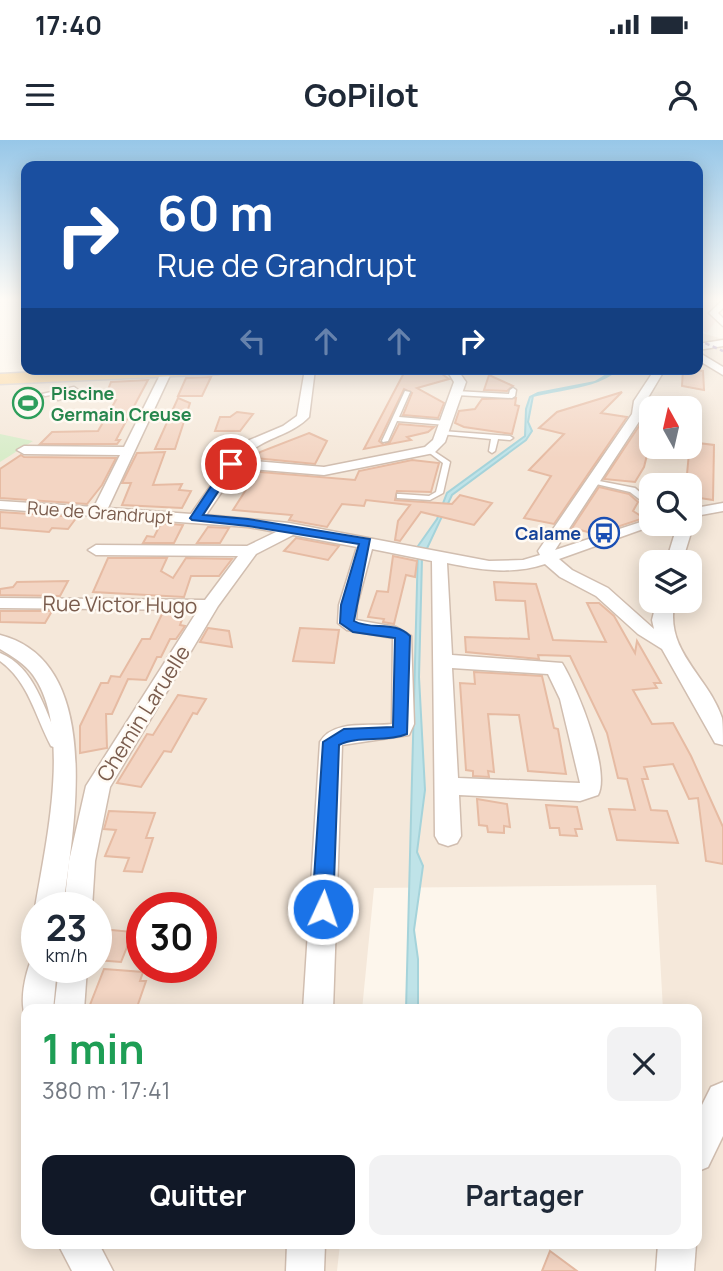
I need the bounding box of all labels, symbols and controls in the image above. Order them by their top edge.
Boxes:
text: 17:40 [35,7,102,43]
text: GoPilot [304,73,419,117]
icon: menu [21,76,59,114]
icon: person [664,76,702,114]
text: 60 m [157,179,274,246]
icon: right [42,189,133,280]
text: Rue de Grandrupt [157,243,417,287]
icon: left [234,322,272,360]
icon: ahead [307,322,345,360]
icon: ahead [380,322,418,360]
icon: right [453,322,491,360]
place label: Piscine Germain Creuse [51,381,192,426]
sports icon: Piscine Germain Creuse [11,386,45,420]
north arrow [639,396,702,458]
map controls [639,396,702,613]
pin [201,434,261,494]
icon: arrive [212,445,250,483]
button: search [639,473,702,536]
street label: Rue de Grandrupt [26,495,174,529]
bus stop icon: Calame [587,516,621,550]
place label: Calame [515,521,581,545]
button: layers [639,550,702,613]
street label: Rue Victor Hugo [42,589,198,619]
street label: Chemin Laruelle [90,640,196,786]
position arrow [286,872,360,946]
speed limit sign: 30 [126,892,217,983]
text: 23 [46,904,87,952]
text: km/h [46,943,87,967]
text: 1 min [42,1019,145,1077]
button: close [607,1027,681,1101]
text: 380 m · 17:41 [42,1074,171,1106]
button: Quitter [42,1155,355,1235]
button: Partager [369,1155,681,1235]

